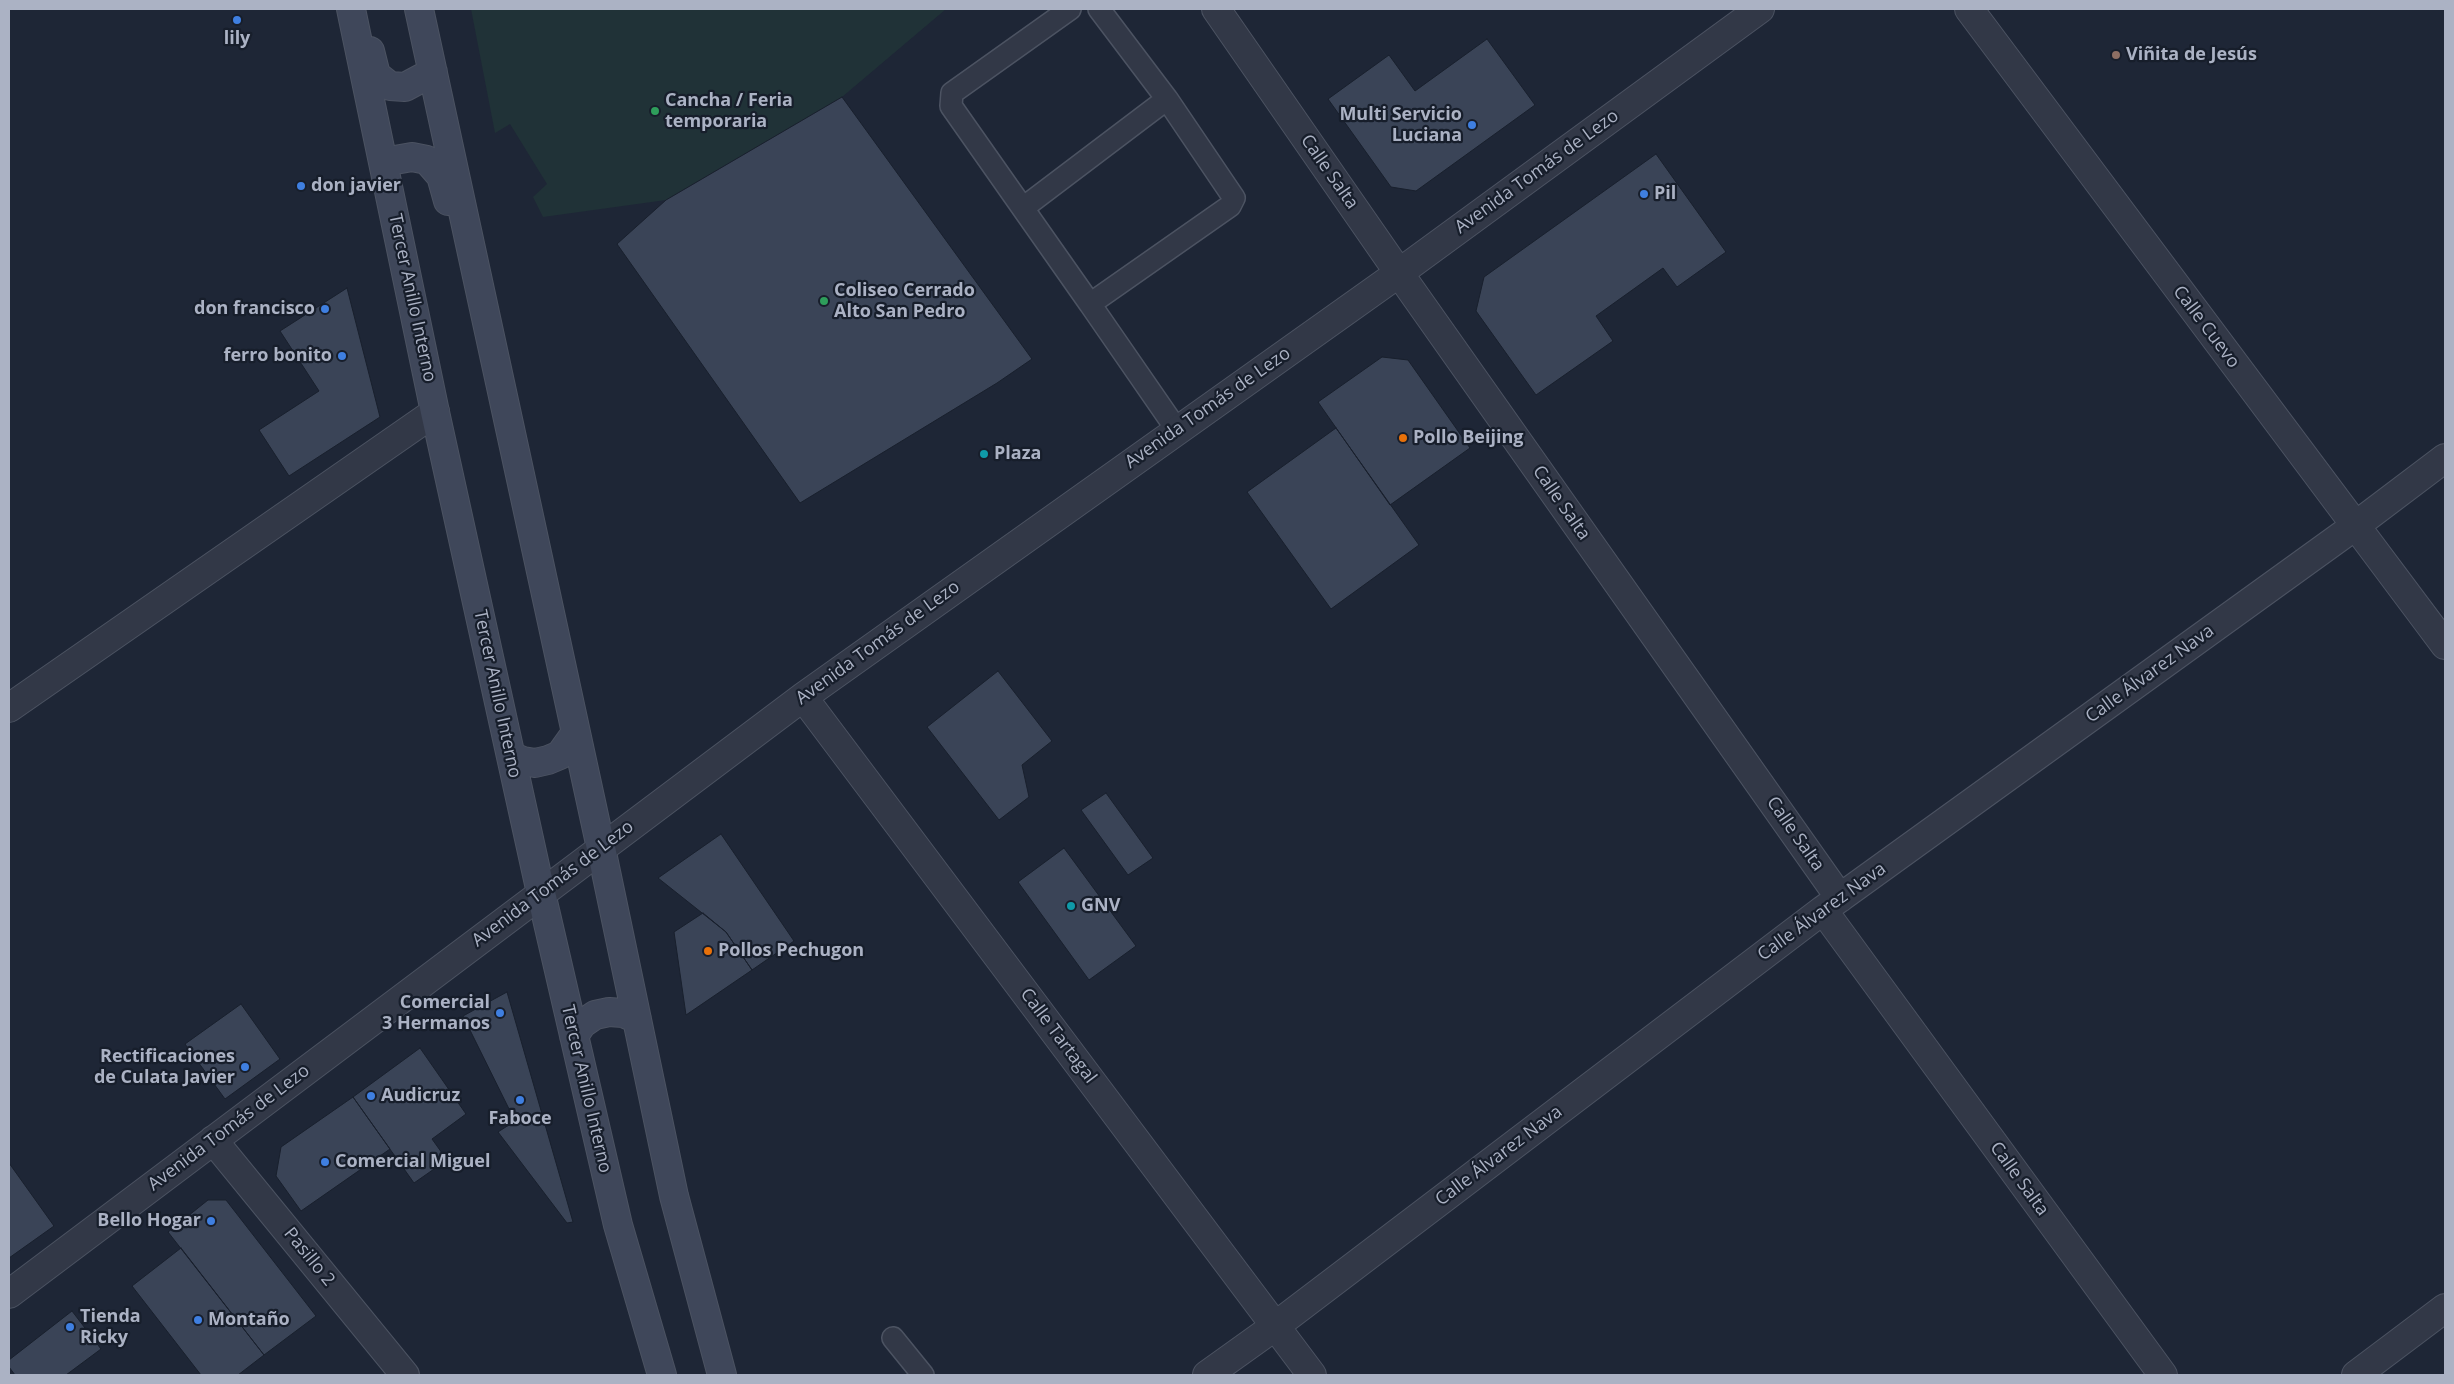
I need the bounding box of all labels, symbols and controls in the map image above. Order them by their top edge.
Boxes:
marker: lily [231,14,243,26]
place label: lily [224,28,250,50]
place label: Viñita de Jesús [2126,44,2257,66]
marker: Viñita de Jesús [2110,49,2122,61]
place label: Cancha / Feria temporaria [665,90,793,132]
place label: Multi Servicio Luciana [1339,104,1462,146]
marker: Cancha / Feria temporaria [649,105,661,117]
street label: Avenida Tomás de Lezo [1451,105,1623,239]
marker: Multi Servicio Luciana [1466,119,1478,131]
street label: Calle Salta [1295,131,1363,213]
place label: don javier [311,175,401,197]
marker: don javier [295,180,307,192]
place label: Pil [1654,183,1676,205]
marker: Pil [1638,188,1650,200]
street label: Tercer Anillo Interno [384,212,440,384]
place label: Coliseo Cerrado Alto San Pedro [834,280,975,322]
street label: Calle Cuevo [2168,282,2244,372]
marker: Coliseo Cerrado Alto San Pedro [818,295,830,307]
place label: don francisco [194,298,315,320]
marker: don francisco [319,303,331,315]
street label: Avenida Tomás de Lezo [1121,343,1295,473]
place label: ferro bonito [223,345,332,367]
marker: ferro bonito [336,350,348,362]
place label: Pollo Beijing [1413,427,1523,449]
marker: Pollo Beijing [1397,432,1409,444]
place label: Plaza [994,443,1041,465]
marker: Plaza [978,448,990,460]
street label: Calle Salta [1527,462,1595,544]
street label: Avenida Tomás de Lezo [792,576,964,710]
street label: Tercer Anillo Interno [469,608,525,780]
street label: Calle Álvarez Nava [2082,620,2218,728]
street label: Calle Salta [1761,793,1829,875]
street label: Avenida Tomás de Lezo [468,816,638,952]
street label: Calle Álvarez Nava [1754,858,1890,966]
place label: GNV [1081,895,1120,917]
marker: GNV [1065,900,1077,912]
place label: Pollos Pechugon [718,940,864,962]
marker: Pollos Pechugon [702,945,714,957]
street label: Calle Tartagal [1015,984,1101,1088]
place label: Comercial 3 Hermanos [382,992,490,1034]
street label: Tercer Anillo Interno [556,1003,616,1175]
marker: Comercial 3 Hermanos [494,1007,506,1019]
place label: Rectificaciones de Culata Javier [94,1046,235,1088]
street label: Avenida Tomás de Lezo [144,1060,314,1196]
marker: Rectificaciones de Culata Javier [239,1061,251,1073]
place label: Audicruz [381,1085,460,1107]
marker: Audicruz [365,1090,377,1102]
marker: Faboce [514,1094,526,1106]
street label: Calle Álvarez Nava [1431,1101,1567,1211]
place label: Faboce [488,1108,552,1130]
street label: Calle Salta [1985,1138,2053,1220]
place label: Comercial Miguel [335,1151,490,1173]
marker: Comercial Miguel [319,1156,331,1168]
place label: Bello Hogar [97,1210,201,1232]
marker: Bello Hogar [205,1215,217,1227]
street label: Pasillo 2 [279,1223,339,1291]
place label: Tienda Ricky [80,1306,141,1348]
place label: Montaño [208,1309,290,1331]
marker: Montaño [192,1314,204,1326]
marker: Tienda Ricky [64,1321,76,1333]

